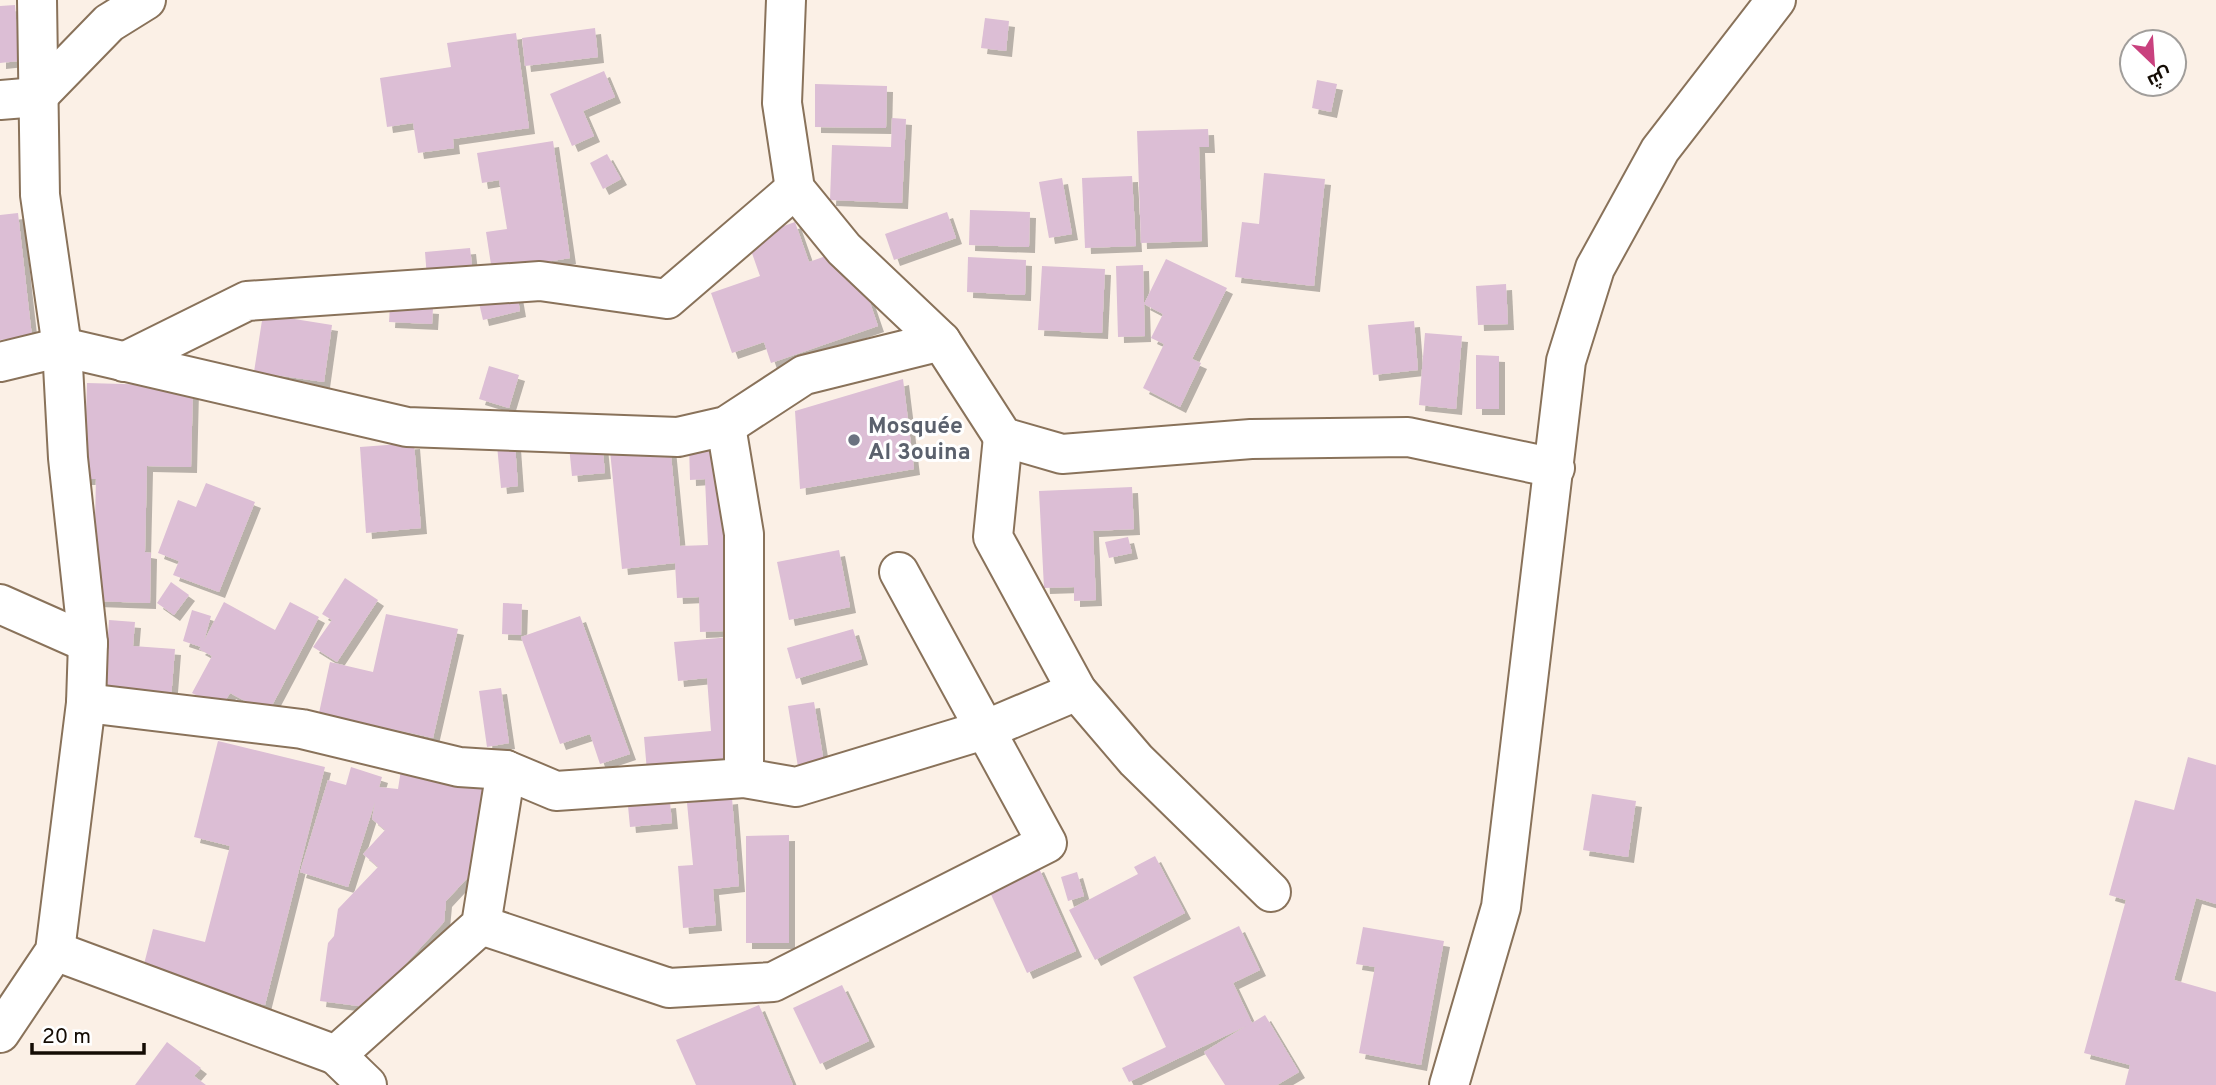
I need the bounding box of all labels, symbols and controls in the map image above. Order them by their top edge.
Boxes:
north arrow [2118,28,2188,98]
text: ش [2143,61,2175,93]
place label: Mosquée Al 3ouina [868,413,970,468]
marker: Mosquée Al 3ouina [846,432,862,448]
scale bar [32,1012,144,1056]
text: 20 m [42,1024,91,1051]

